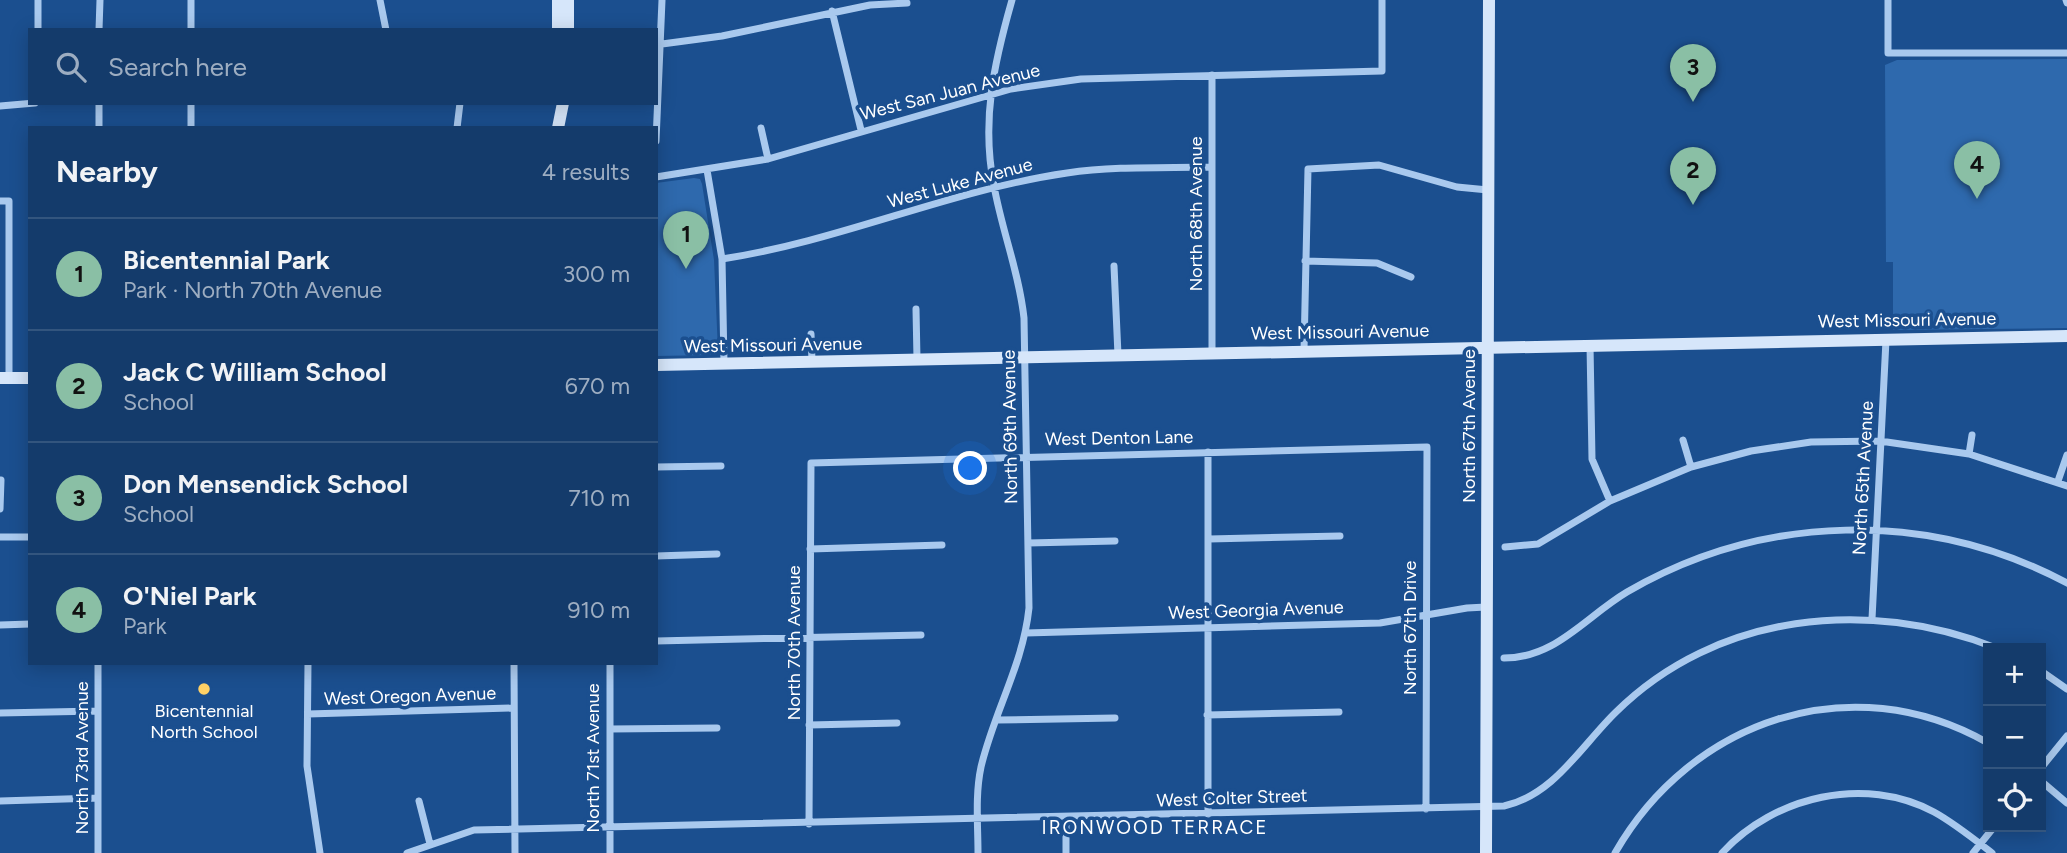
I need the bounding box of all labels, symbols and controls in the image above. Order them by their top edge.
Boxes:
search box [28,28,658,105]
pin: 3 [1670,44,1716,102]
icon: search [52,48,90,86]
text: Search here [108,51,247,83]
street label: West San Juan Avenue [858,59,1042,125]
street label: North 68th Avenue [1185,136,1207,292]
pin: 4 [1954,141,2000,199]
pin: 2 [1670,147,1716,205]
text: Nearby [56,153,158,190]
street label: West Luke Avenue [885,153,1035,213]
text: 4 results [542,158,630,186]
pin: 1 [663,211,709,269]
text: Bicentennial Park [123,244,330,276]
text: 1 [74,260,84,288]
text: 300 m [563,260,630,288]
text: Park · North 70th Avenue [123,276,382,304]
street label: West Missouri Avenue [1818,307,1996,333]
street label: West Missouri Avenue [1251,319,1429,345]
street label: West Missouri Avenue [684,332,862,358]
street label: North 67th Avenue [1458,349,1480,503]
street label: North 69th Avenue [998,350,1022,504]
text: Jack C William School [123,356,387,388]
text: 2 [72,372,86,400]
text: 670 m [565,372,630,400]
text: School [123,388,194,416]
street label: North 65th Avenue [1848,400,1878,556]
street label: West Denton Lane [1045,426,1194,450]
your location [953,451,987,485]
text: Don Mensendick School [123,468,408,500]
text: 3 [73,484,85,512]
text: 710 m [568,484,630,512]
text: School [123,500,194,528]
street label: North 67th Drive [1399,561,1421,695]
street label: North 70th Avenue [783,565,805,721]
text: O'Niel Park [123,580,257,612]
text: 4 [72,596,86,624]
text: 910 m [567,596,630,624]
street label: West Georgia Avenue [1168,596,1344,624]
text: Park [123,612,167,640]
map controls [1983,643,2046,832]
button: + [1983,643,2046,706]
street label: North 73rd Avenue [71,681,93,835]
marker: Bicentennial North School [196,681,212,697]
street label: West Oregon Avenue [324,682,497,710]
street label: North 71st Avenue [582,683,604,833]
place label: Bicentennial North School [150,700,258,743]
button: − [1983,706,2046,769]
button: locate [1983,769,2046,832]
street label: West Colter Street [1156,784,1308,812]
district label: IRONWOOD TERRACE [1042,816,1268,839]

